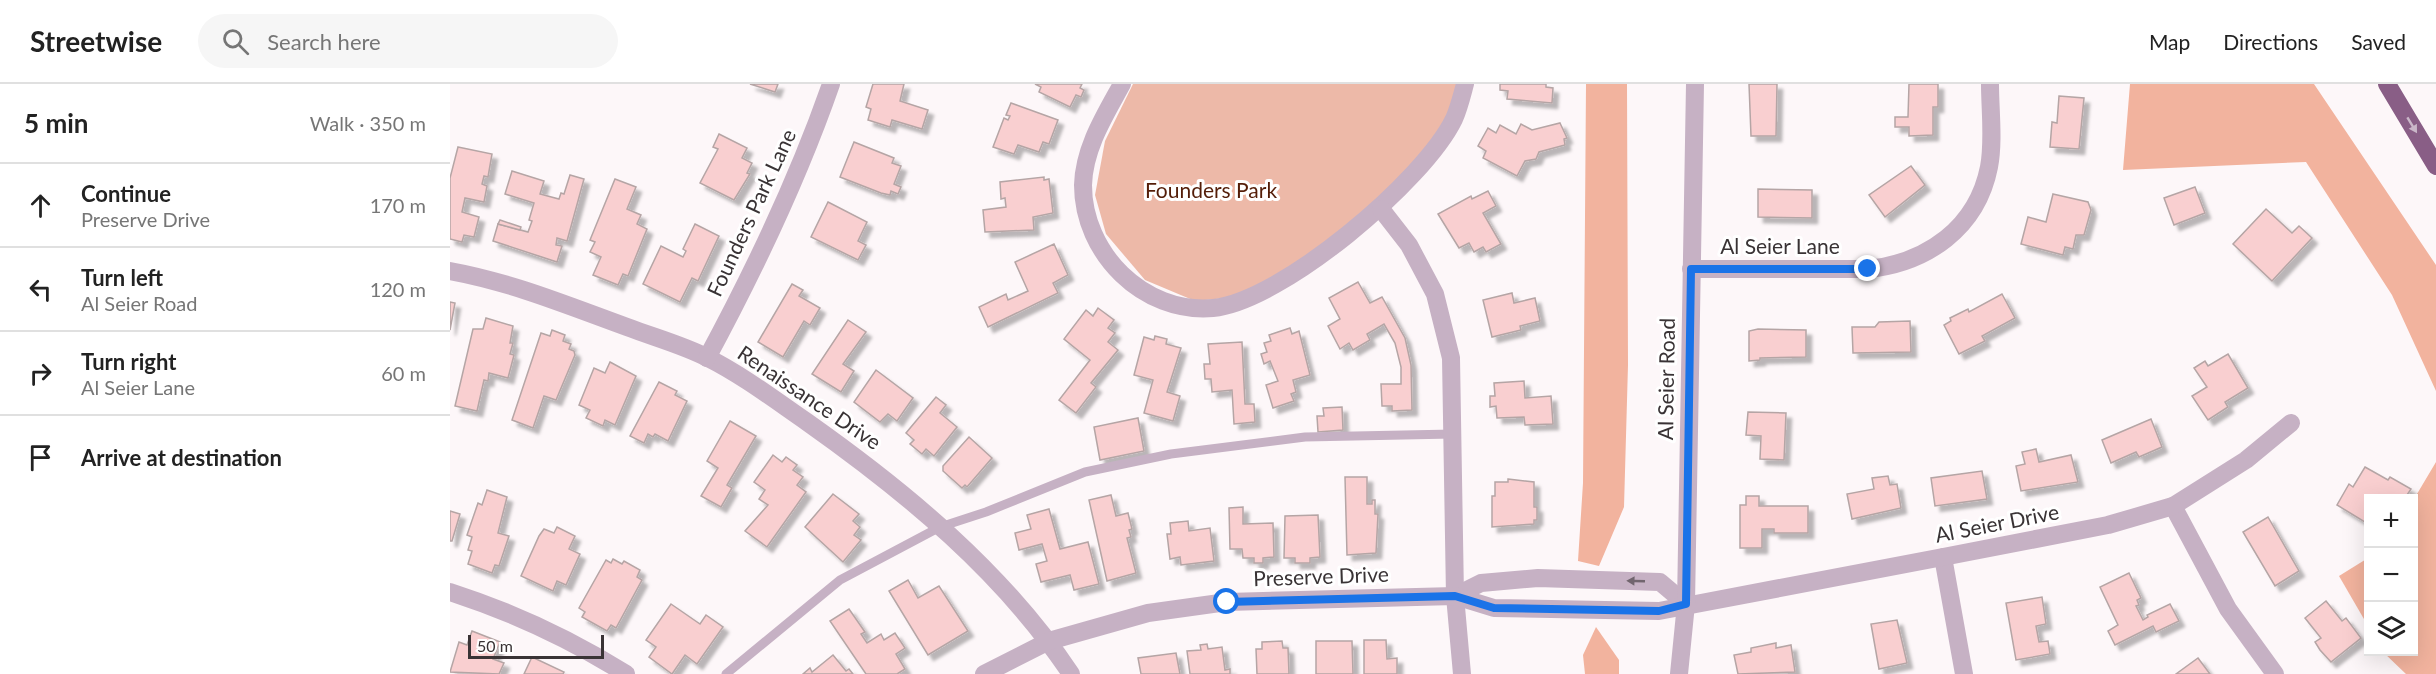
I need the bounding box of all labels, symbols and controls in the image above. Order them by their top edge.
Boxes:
search box [198,14,618,68]
text: Streetwise [30,24,162,58]
icon: search [219,25,252,58]
text: Search here [267,28,381,55]
text: Map [2149,29,2190,54]
text: Directions [2223,29,2318,54]
text: Saved [2351,29,2406,54]
text: 5 min [24,107,88,139]
text: Walk · 350 m [310,111,426,135]
one-way arrow [2406,117,2417,133]
street label: Founders Park Lane [701,125,800,300]
park label: Founders Park [1145,177,1277,202]
text: Continue [81,180,171,207]
icon: ahead [24,189,57,222]
text: 170 m [370,193,426,217]
text: Preserve Drive [81,207,210,231]
street label: Al Seier Lane [1720,233,1840,258]
route end [1854,255,1880,281]
text: Turn left [81,264,163,291]
icon: left [24,273,57,306]
text: 120 m [370,277,426,301]
text: Al Seier Road [81,291,197,315]
street label: Al Seier Road [1652,318,1679,440]
street label: Renaissance Drive [733,340,886,454]
text: Turn right [81,348,176,375]
icon: right [24,357,57,390]
text: 60 m [381,361,426,385]
text: Al Seier Lane [81,375,195,399]
icon: arrive [24,441,57,474]
text: Arrive at destination [81,444,282,471]
map controls [2364,494,2418,656]
button: + [2364,494,2418,548]
street label: Al Seier Drive [1933,498,2061,547]
button: − [2364,548,2418,602]
street label: Preserve Drive [1253,561,1389,590]
one-way arrow [1627,576,1646,586]
route start [1213,588,1239,614]
button: layers [2364,602,2418,656]
scale bar [468,632,604,660]
text: 50 m [477,636,513,655]

